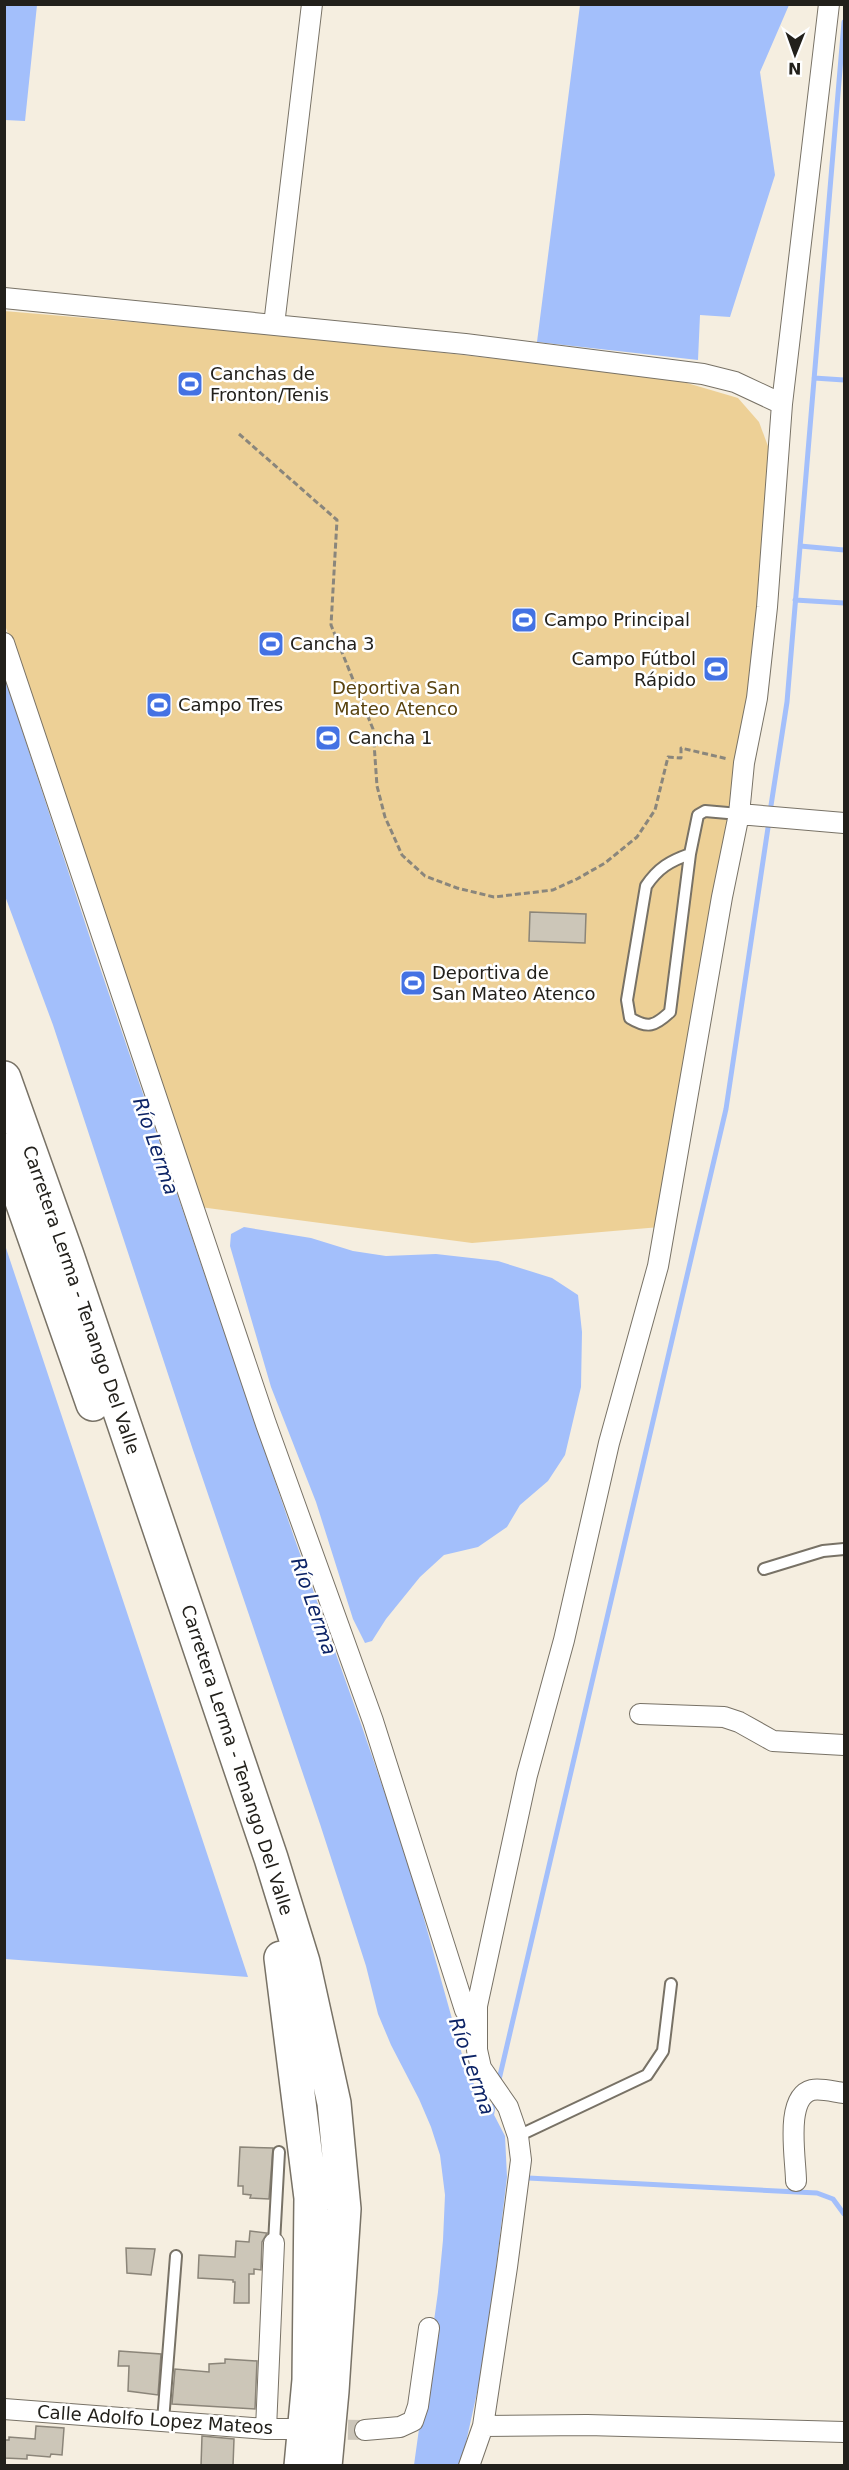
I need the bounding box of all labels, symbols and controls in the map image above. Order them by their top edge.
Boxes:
north arrow [765,24,825,84]
text: N [788,59,802,78]
place label: Canchas de Fronton/Tenis [210,363,329,405]
sports icon: Canchas de Fronton/Tenis [175,369,205,399]
sports icon: Campo Principal [509,605,539,635]
place label: Campo Principal [544,609,690,630]
sports icon: Cancha 3 [256,629,286,659]
place label: Cancha 3 [290,633,375,654]
place label: Campo Fútbol Rápido [571,648,696,690]
sports icon: Campo Fútbol Rápido [701,654,731,684]
park label: Deportiva San Mateo Atenco [332,677,460,719]
sports icon: Campo Tres [144,690,174,720]
place label: Campo Tres [178,694,283,715]
sports icon: Cancha 1 [313,723,343,753]
place label: Cancha 1 [348,727,433,748]
place label: Deportiva de San Mateo Atenco [432,962,595,1004]
sports icon: Deportiva de San Mateo Atenco [398,968,428,998]
water label: Río Lerma [128,1094,184,1198]
street label: Carretera Lerma - Tenango Del Valle [19,1143,144,1457]
water label: Río Lerma [286,1554,342,1658]
street label: Carretera Lerma - Tenango Del Valle [177,1602,298,1918]
water label: Río Lerma [444,2014,500,2118]
street label: Calle Adolfo Lopez Mateos [36,2401,274,2438]

